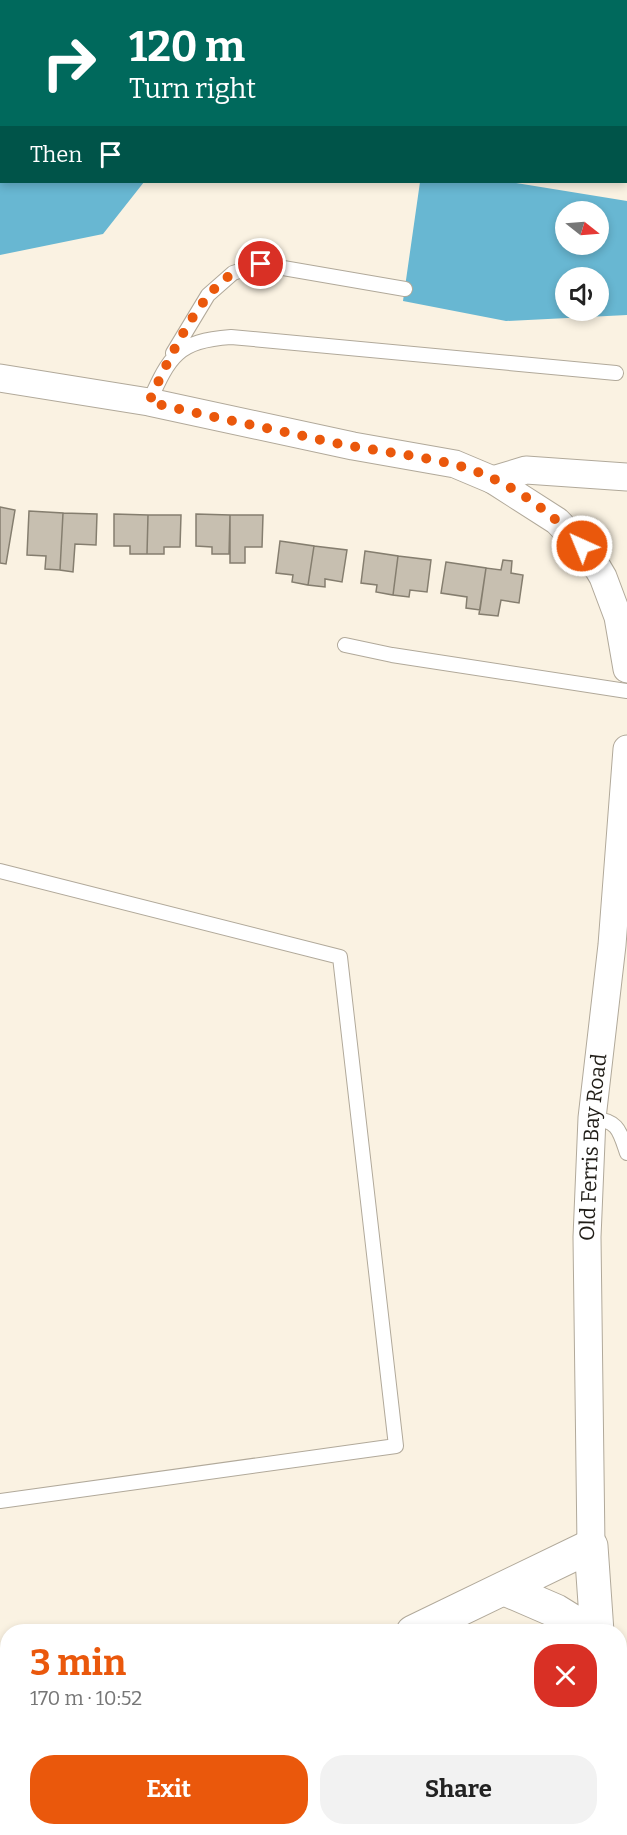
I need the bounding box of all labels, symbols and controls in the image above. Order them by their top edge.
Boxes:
text: 120 m [129,22,245,72]
icon: right [30,24,108,102]
text: Turn right [129,73,256,105]
icon: arrive [94,138,127,171]
text: Then [30,141,82,168]
north arrow [555,201,609,255]
map controls [555,201,609,321]
pin [235,238,286,289]
icon: arrive [244,247,277,280]
button: sound [555,267,609,321]
position arrow [550,514,614,578]
street label: Old Ferris Bay Road [574,1052,612,1241]
text: 3 min [30,1641,126,1685]
button: close [534,1644,597,1707]
text: 170 m · 10:52 [30,1686,142,1710]
button: Exit [30,1755,308,1824]
button: Share [320,1755,597,1824]

